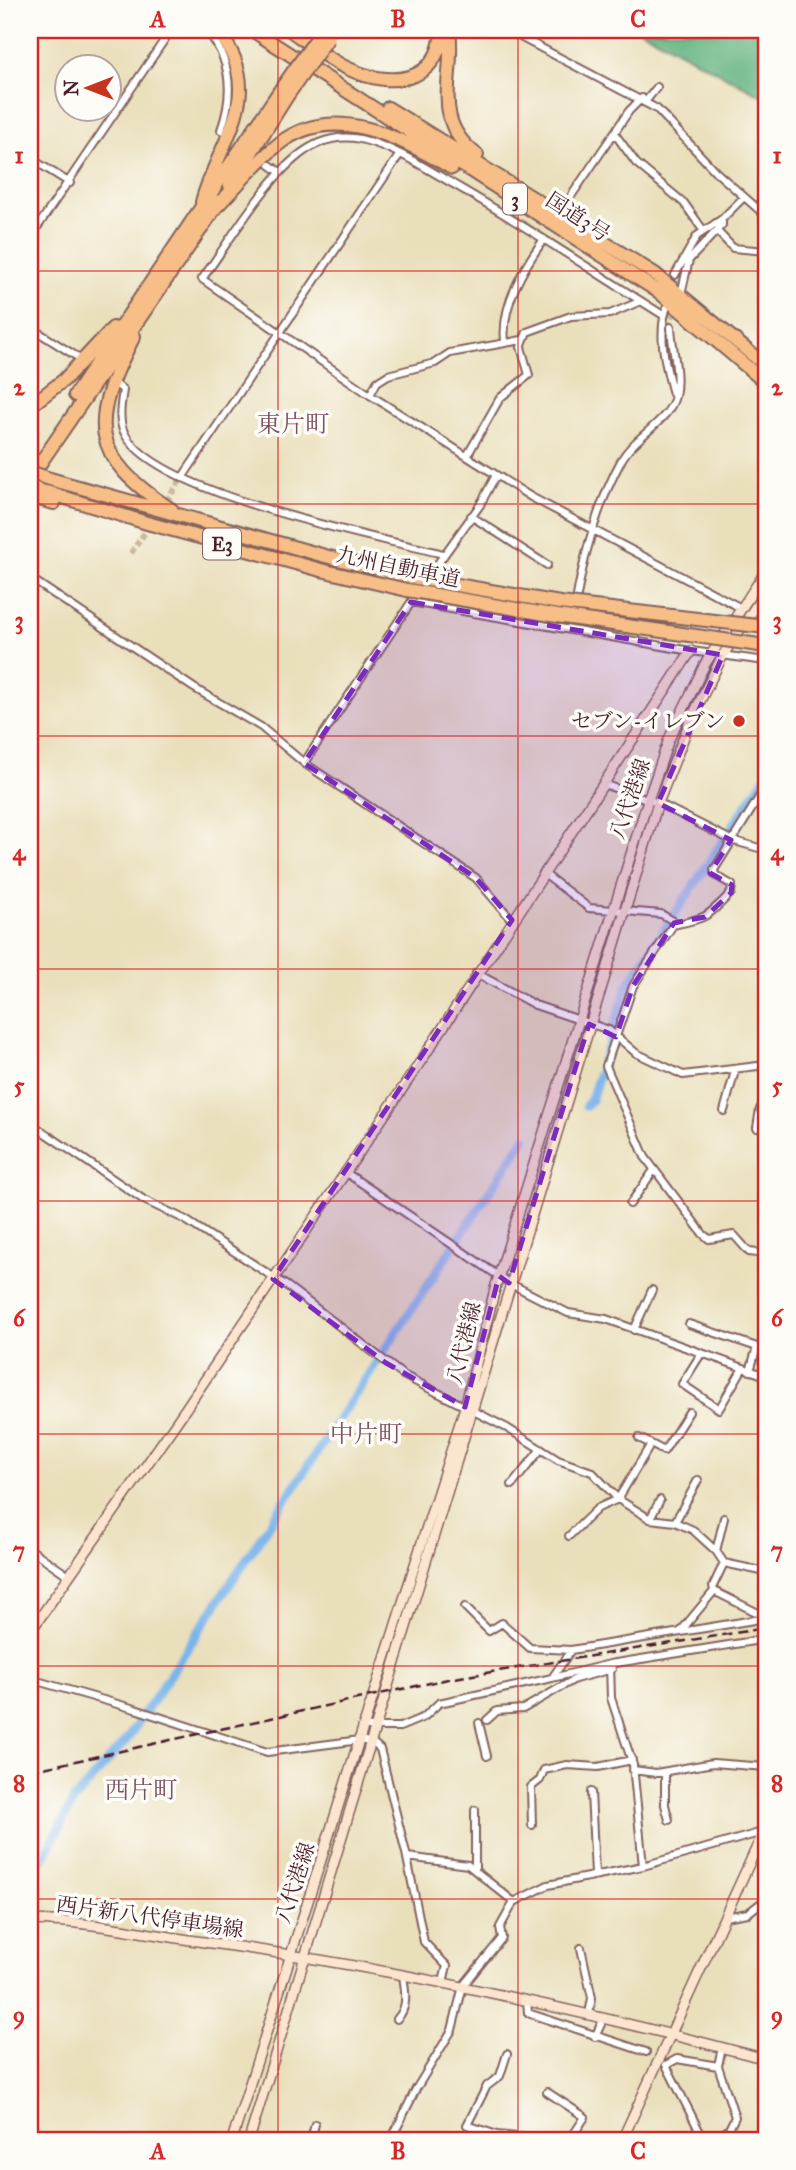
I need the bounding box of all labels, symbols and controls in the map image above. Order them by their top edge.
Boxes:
text: A [148,5,166,33]
text: B [390,5,406,33]
text: C [630,5,646,33]
north arrow [52,52,122,122]
text: N [60,80,83,96]
text: 1 [14,141,24,169]
text: 1 [772,141,782,169]
road number: 3 [503,183,527,214]
street label: 国道3号 [541,187,615,247]
text: 2 [13,373,25,401]
text: 2 [771,373,783,401]
district label: 東片町 [257,409,329,439]
road number: E3 [203,528,241,559]
street label: 九州自動車道 [334,541,462,593]
text: 3 [14,606,24,635]
text: 3 [772,606,782,635]
place label: セブン-イレブン [571,708,725,734]
marker: セブン-イレブン [731,713,747,729]
street label: 八代港線 [604,755,656,843]
text: 4 [13,838,27,866]
text: 4 [771,838,785,866]
text: 5 [14,1071,25,1099]
text: 5 [772,1071,783,1099]
street label: 八代港線 [441,1299,487,1387]
text: 6 [13,1304,26,1332]
text: 6 [771,1304,784,1332]
district label: 中片町 [330,1419,402,1449]
text: 7 [13,1536,25,1564]
text: 7 [771,1536,783,1564]
text: 8 [13,1769,25,1797]
text: 8 [771,1769,783,1797]
district label: 西片町 [105,1775,177,1805]
street label: 八代港線 [270,1839,320,1927]
street label: 西片新八代停車場線 [55,1891,245,1943]
text: 9 [13,2001,25,2030]
text: 9 [771,2001,783,2030]
text: A [148,2137,166,2165]
text: B [390,2137,406,2165]
text: C [630,2137,646,2165]

